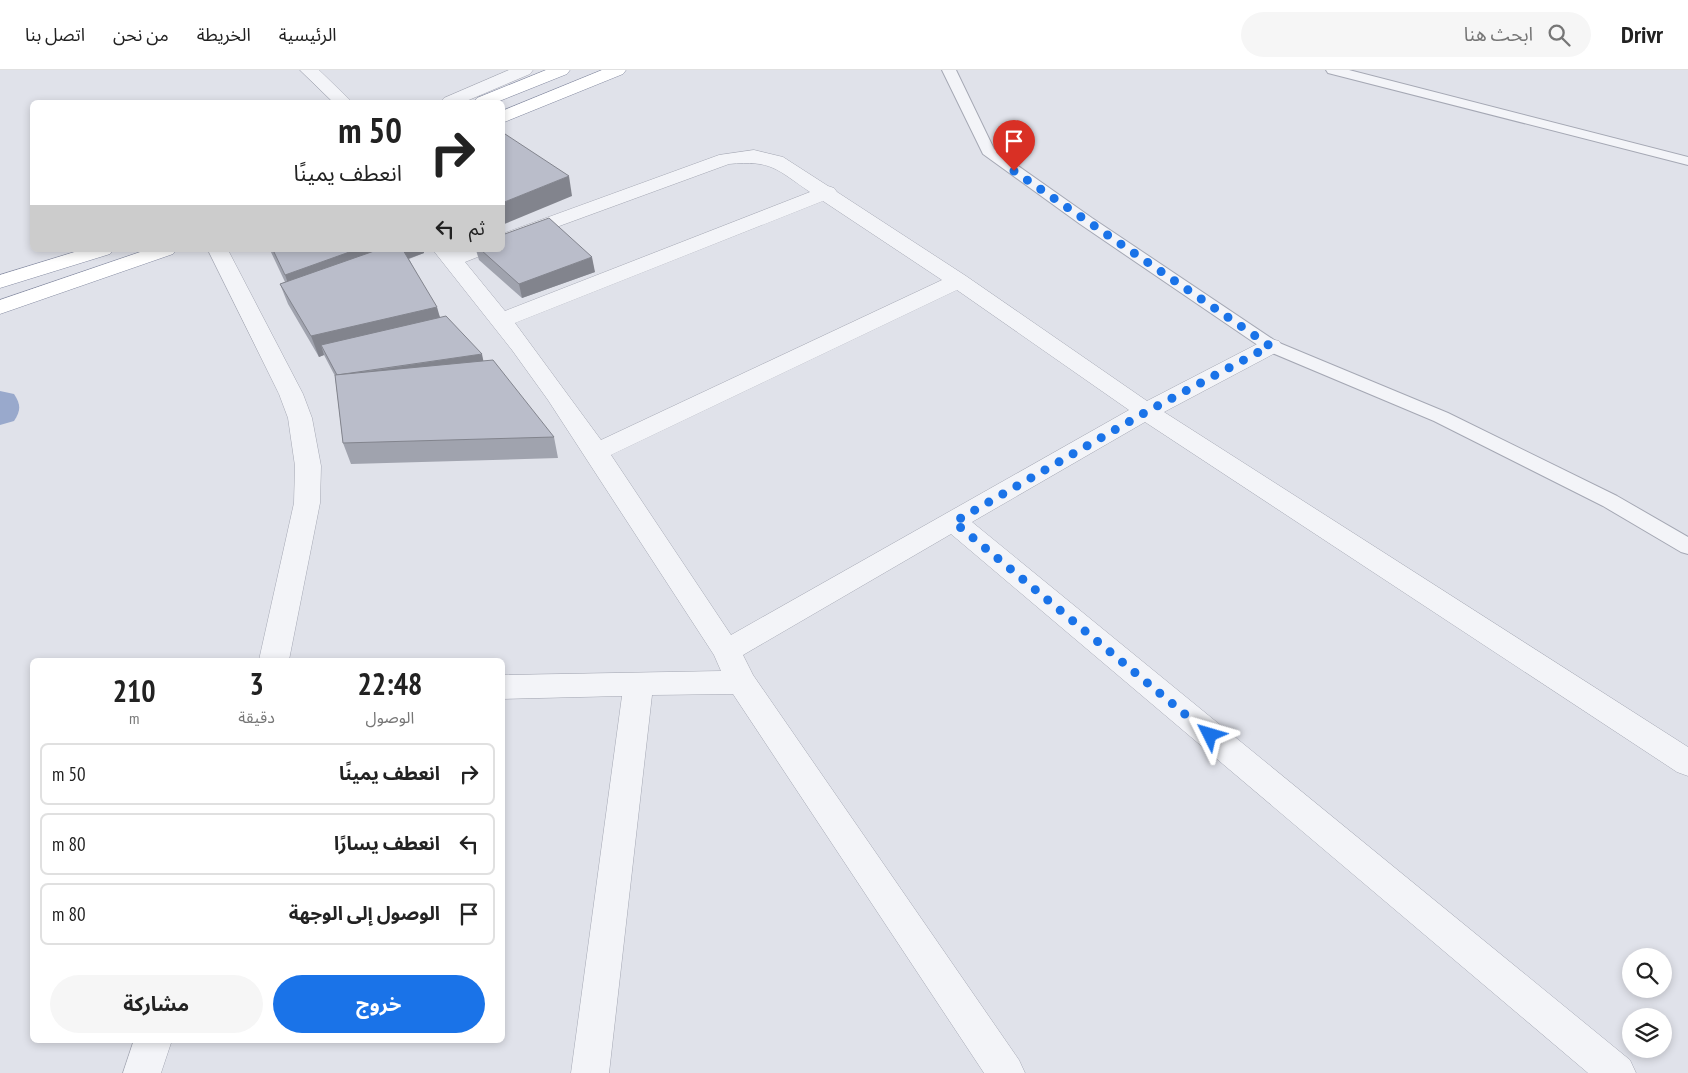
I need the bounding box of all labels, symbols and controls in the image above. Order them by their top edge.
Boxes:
search box [1241,12,1591,57]
text: Drivr [1621,19,1663,50]
icon: search [1545,21,1573,49]
text: ابحث هنا [1464,22,1533,46]
text: اتصل بنا [25,23,85,46]
text: من نحن [113,23,169,46]
text: الخريطة [197,23,251,46]
text: الرئيسية [279,23,337,46]
text: 50 m [338,107,402,153]
icon: right [420,120,485,185]
pin [993,120,1035,171]
icon: arrive [1000,127,1028,155]
text: انعطف يمينًا [293,159,402,187]
icon: left [431,215,459,243]
text: ثم [469,216,485,240]
text: 3 [249,664,264,703]
text: 22:48 [357,664,422,703]
text: 210 [113,671,156,710]
text: دقيقة [238,707,275,727]
text: الوصول [366,707,414,727]
text: m [129,708,139,728]
position arrow [1183,708,1235,760]
icon: right [455,760,483,788]
text: انعطف يمينًا [339,761,440,785]
text: 50 m [52,762,86,786]
icon: left [455,830,483,858]
text: انعطف يسارًا [334,831,440,855]
text: 80 m [52,832,86,856]
icon: arrive [455,900,483,928]
text: الوصول إلى الوجهة [289,901,440,925]
text: 80 m [52,902,86,926]
map controls [1622,948,1672,1058]
button: search [1622,948,1672,998]
button: مشاركة [50,975,263,1033]
button: خروج [273,975,485,1033]
button: layers [1622,1008,1672,1058]

